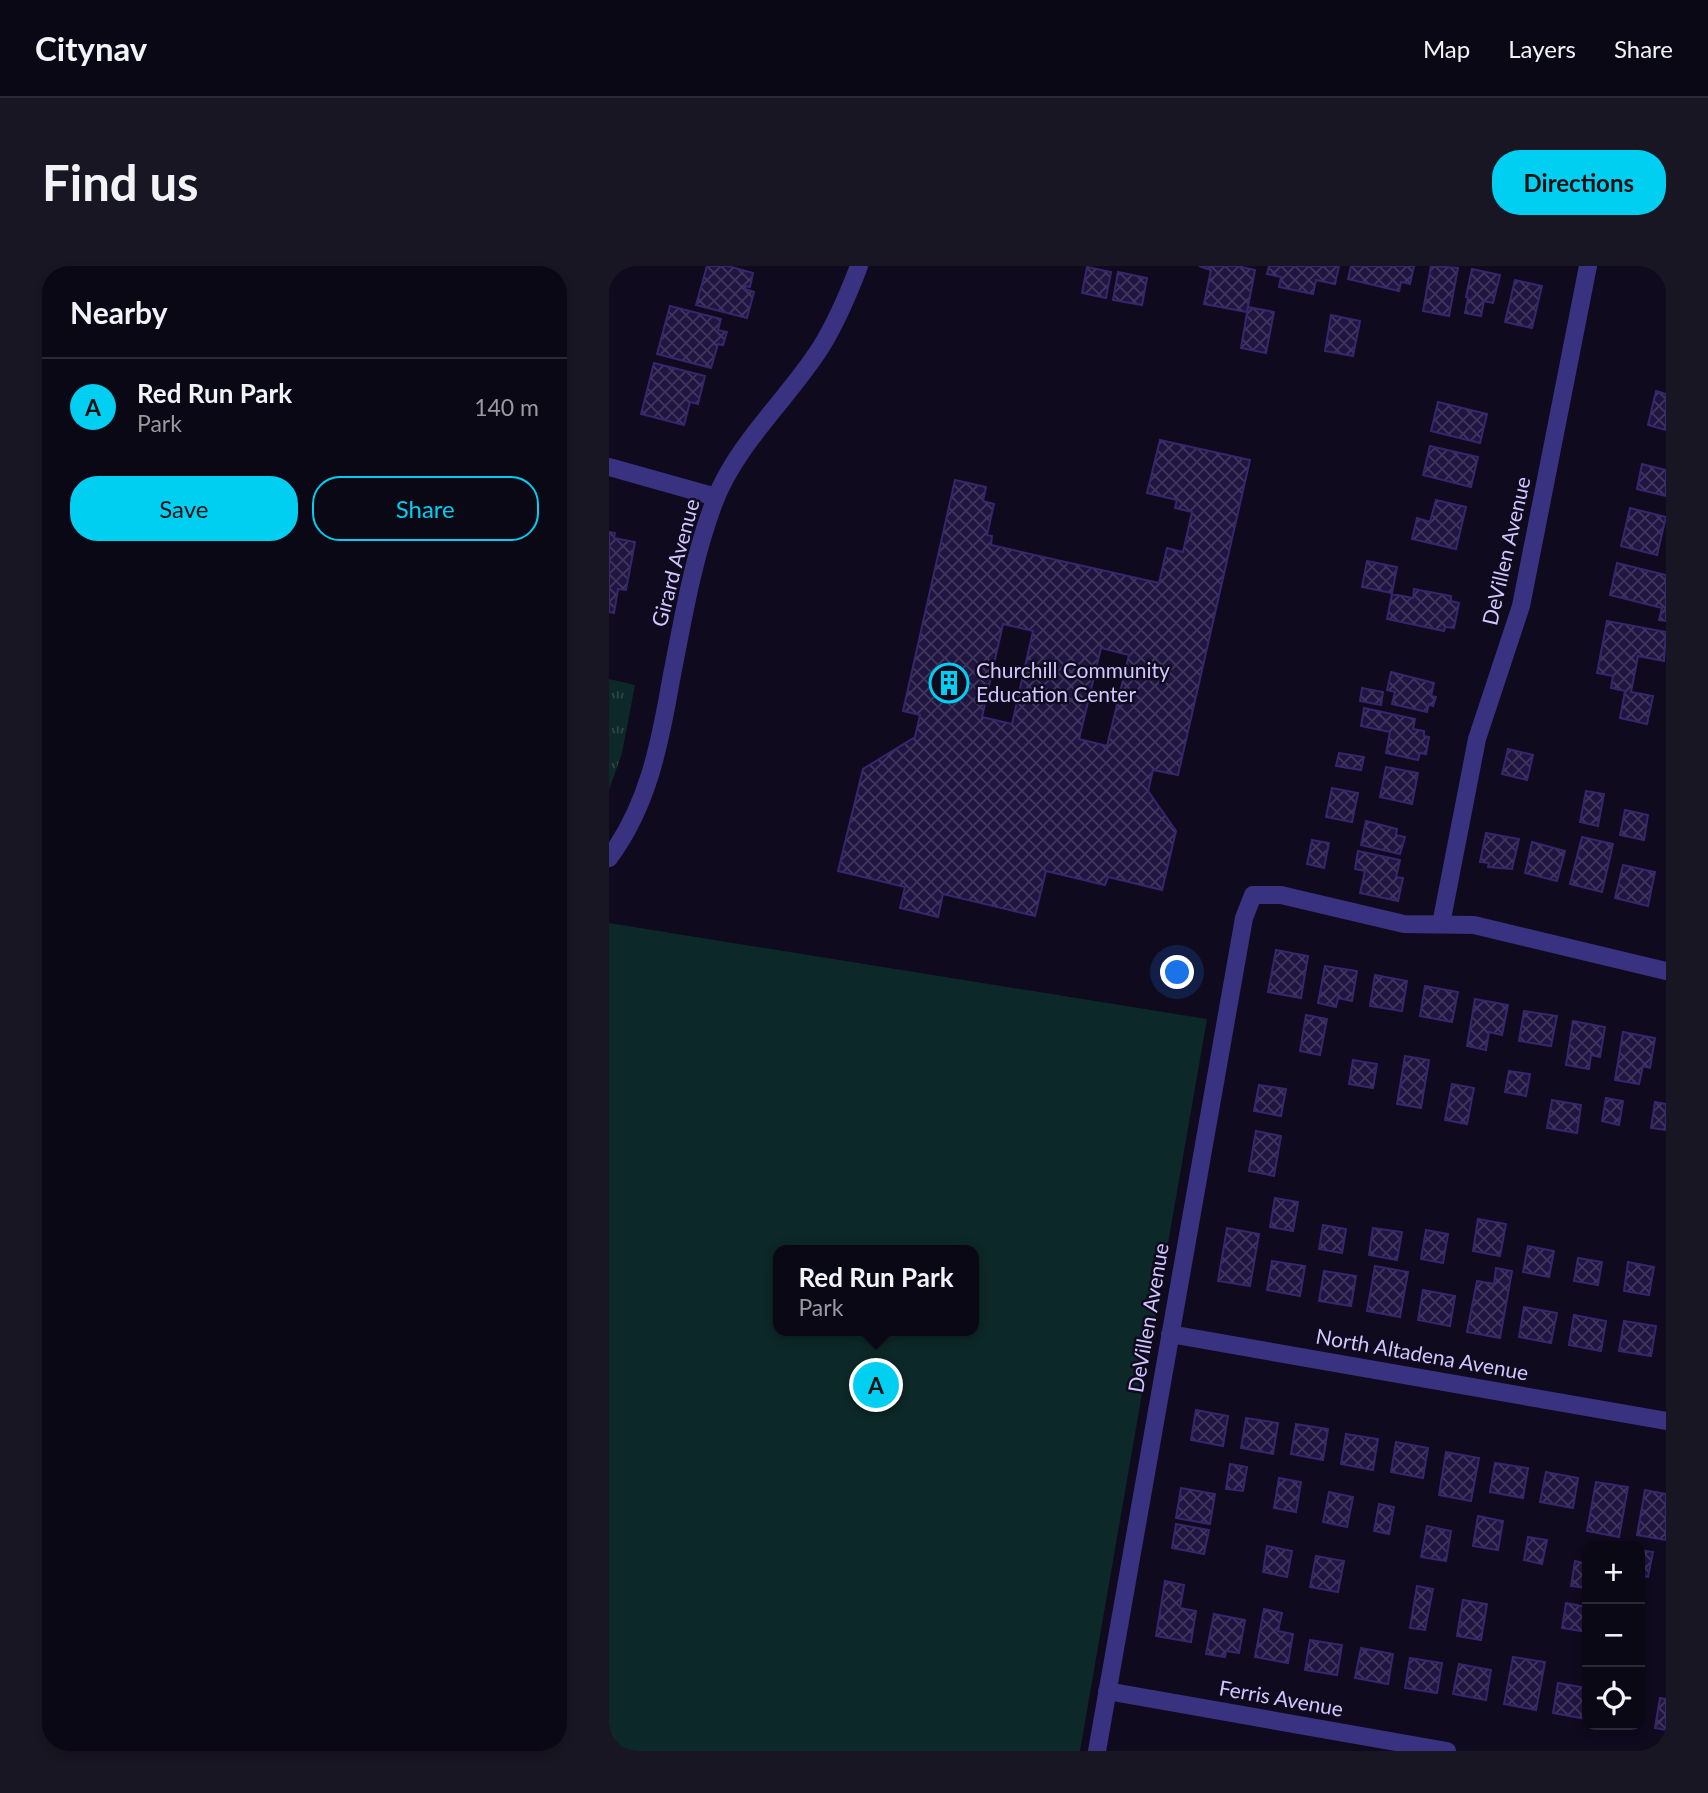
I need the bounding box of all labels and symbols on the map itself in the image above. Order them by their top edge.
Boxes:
street label: DeVillen Avenue [1476,474,1535,627]
street label: Girard Avenue [645,496,704,629]
place label: Churchill Community Education Center [976,657,1170,706]
building icon: Churchill Community Education Center [928,662,970,704]
your location [1160,955,1194,989]
street label: DeVillen Avenue [1122,1241,1173,1395]
street label: North Altadena Avenue [1314,1323,1531,1385]
pin: A [853,1359,899,1411]
street label: Ferris Avenue [1217,1674,1345,1721]

